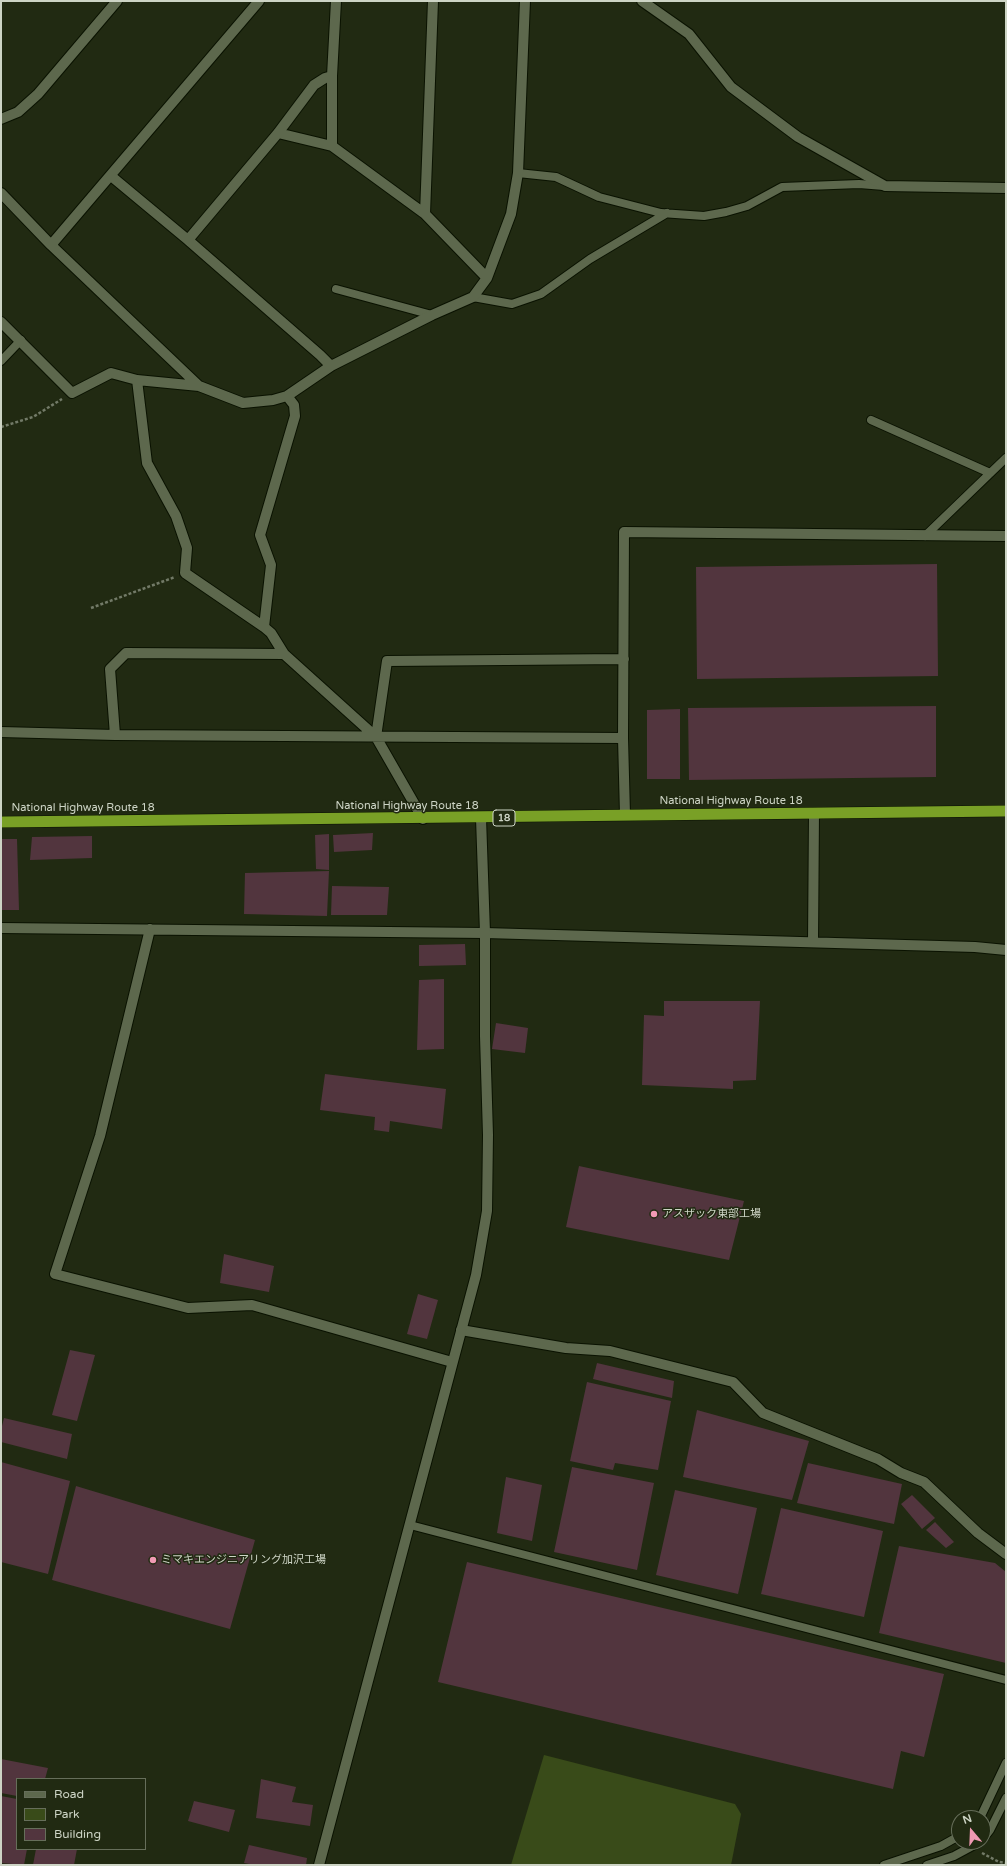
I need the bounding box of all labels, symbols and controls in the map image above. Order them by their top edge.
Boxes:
street label: National Highway Route 18 [659,794,803,808]
street label: National Highway Route 18 [335,799,479,813]
street label: National Highway Route 18 [11,801,155,815]
road number: 18 [493,810,515,826]
place label: アスザック東部工場 [662,1207,761,1221]
marker: アスザック東部工場 [649,1209,659,1219]
place label: ミマキエンジニアリング加沢工場 [161,1553,326,1567]
marker: ミマキエンジニアリング加沢工場 [148,1555,158,1565]
legend [16,1778,146,1850]
text: Road [54,1787,84,1801]
text: Park [54,1807,80,1821]
north arrow [951,1810,991,1850]
text: N [961,1812,974,1827]
text: Building [54,1827,101,1841]

